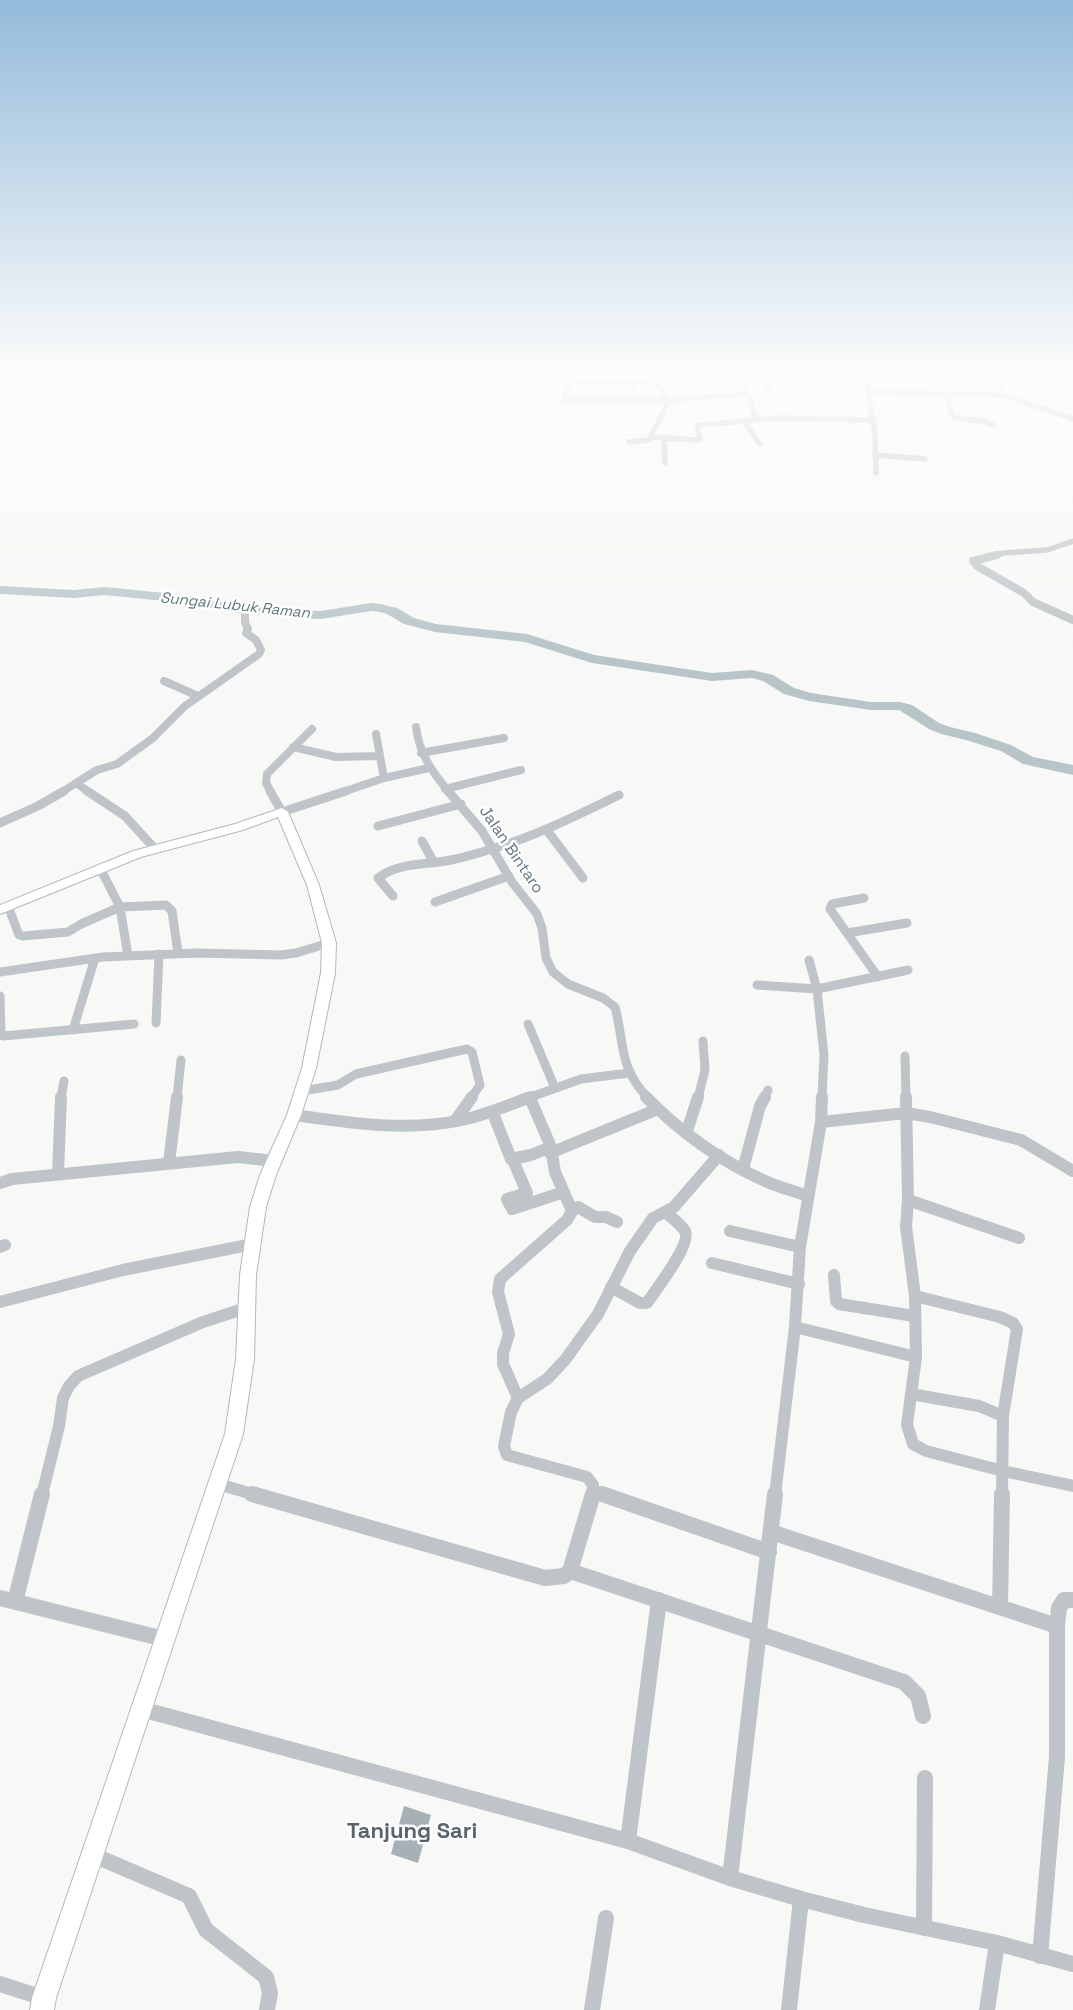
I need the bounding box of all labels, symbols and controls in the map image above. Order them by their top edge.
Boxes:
water label: Sungai Lubuk Raman [159,589,311,623]
street label: Jalan Bintaro [475,803,547,897]
district label: Tanjung Sari [347,1819,477,1845]

